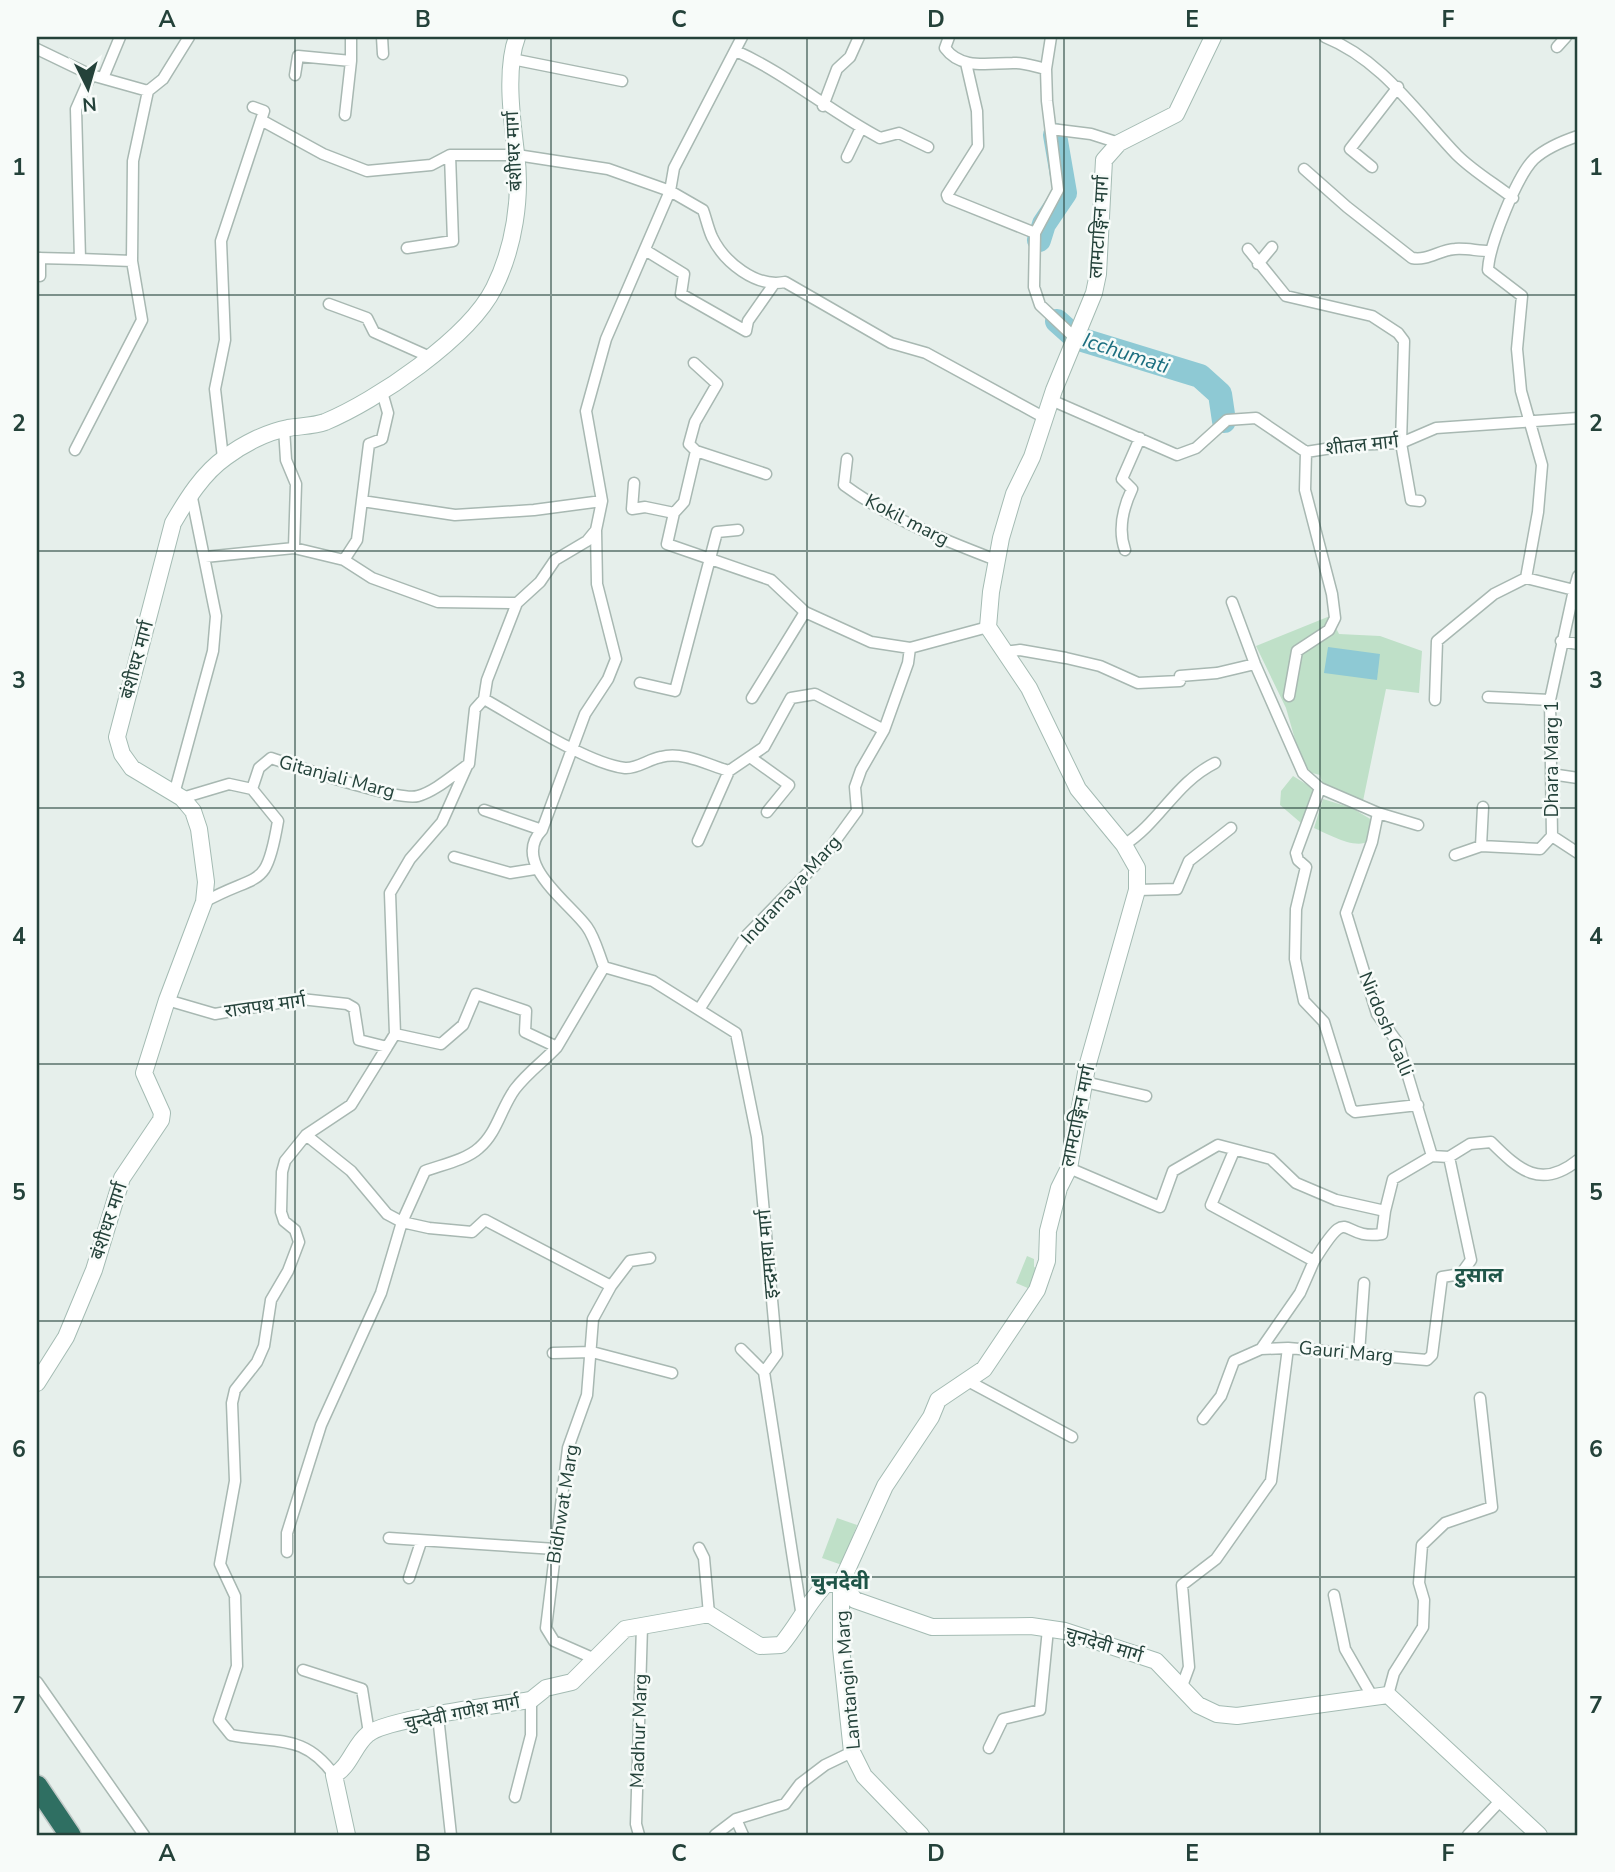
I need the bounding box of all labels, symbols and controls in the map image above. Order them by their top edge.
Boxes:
text: A [158,4,176,35]
text: B [415,4,431,35]
text: C [671,4,687,35]
text: D [927,4,945,35]
text: E [1185,4,1199,35]
text: F [1442,4,1455,35]
north arrow [52,52,122,122]
text: N [81,90,98,118]
street label: बंशीधर मार्ग [499,109,529,192]
text: 1 [12,152,26,183]
text: 1 [1589,152,1603,183]
street label: लामटाङ्गिन मार्ग [1082,174,1116,279]
water label: Icchumati [1079,326,1174,381]
text: 2 [12,408,26,439]
text: 2 [1589,408,1603,439]
street label: शीतल मार्ग [1324,428,1401,462]
street label: Kokil marg [861,488,953,552]
street label: बंशीधर मार्ग [114,617,160,702]
text: 3 [12,665,26,696]
text: 3 [1589,665,1603,696]
street label: Dhara Marg 1 [1539,700,1565,818]
street label: Gitanjali Marg [276,749,398,805]
street label: Indramaya Marg [735,830,847,950]
text: 4 [12,921,26,952]
text: 4 [1589,921,1603,952]
street label: Nirdosh Galli [1352,968,1420,1080]
street label: राजपथ मार्ग [223,987,308,1025]
street label: लामटाङ्गिन मार्ग [1055,1062,1102,1169]
text: 5 [12,1177,26,1208]
text: 5 [1589,1177,1603,1208]
street label: बंशीधर मार्ग [84,1178,134,1263]
street label: इन्द्रमाया मार्ग [751,1207,785,1300]
district label: टुसाल [1454,1261,1504,1289]
street label: Gauri Marg [1298,1335,1394,1369]
text: 6 [12,1434,26,1465]
text: 6 [1589,1434,1603,1465]
street label: Bidhwat Marg [541,1442,585,1566]
district label: चुनदेवी [811,1568,870,1596]
street label: Lamtangin Marg [829,1609,867,1751]
street label: चुनदेवी मार्ग [1062,1621,1147,1669]
street label: Madhur Marg [624,1673,654,1789]
street label: चुन्देवी गणेश मार्ग [402,1689,523,1737]
text: 7 [12,1690,26,1721]
text: 7 [1589,1690,1603,1721]
text: A [158,1838,176,1869]
text: B [415,1838,431,1869]
text: C [671,1838,687,1869]
text: D [927,1838,945,1869]
text: E [1185,1838,1199,1869]
text: F [1442,1838,1455,1869]

